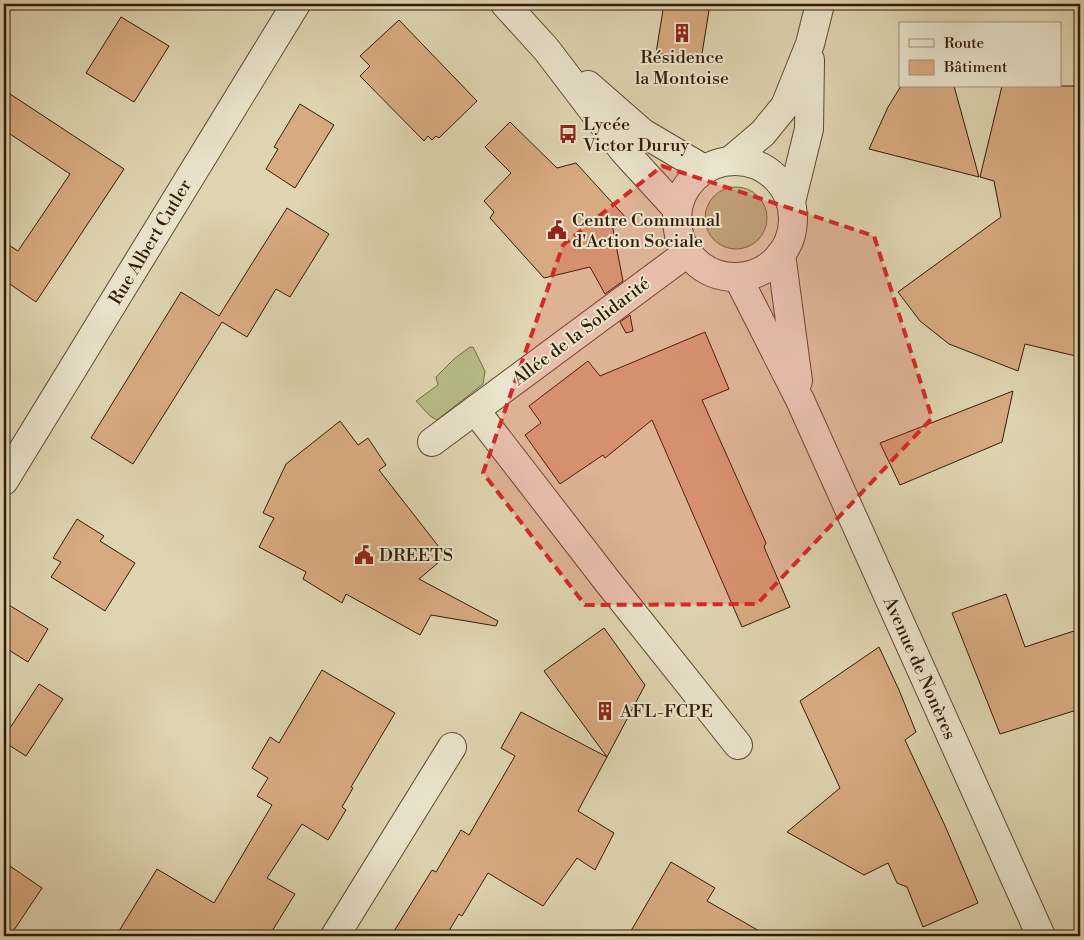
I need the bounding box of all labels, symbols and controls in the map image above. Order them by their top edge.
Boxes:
building icon: Résidence la Montoise [671,22,693,44]
legend [899,22,1062,88]
text: Route [944,34,984,53]
place label: Résidence la Montoise [635,46,729,90]
text: Bâtiment [943,58,1008,77]
place label: Lycée Victor Duruy [582,113,689,157]
bus stop icon: Lycée Victor Duruy [557,123,579,145]
street label: Rue Albert Cutler [104,175,197,309]
place label: Centre Communal d'Action Sociale [572,209,721,253]
public building icon: Centre Communal d'Action Sociale [546,219,568,241]
street label: Allée de la Solidarité [507,272,655,391]
public building icon: DREETS [353,544,375,566]
place label: DREETS [379,544,453,567]
street label: Avenue de Nonères [877,592,961,743]
building icon: AFL-FCPE [594,700,616,722]
place label: AFL-FCPE [619,700,713,723]

